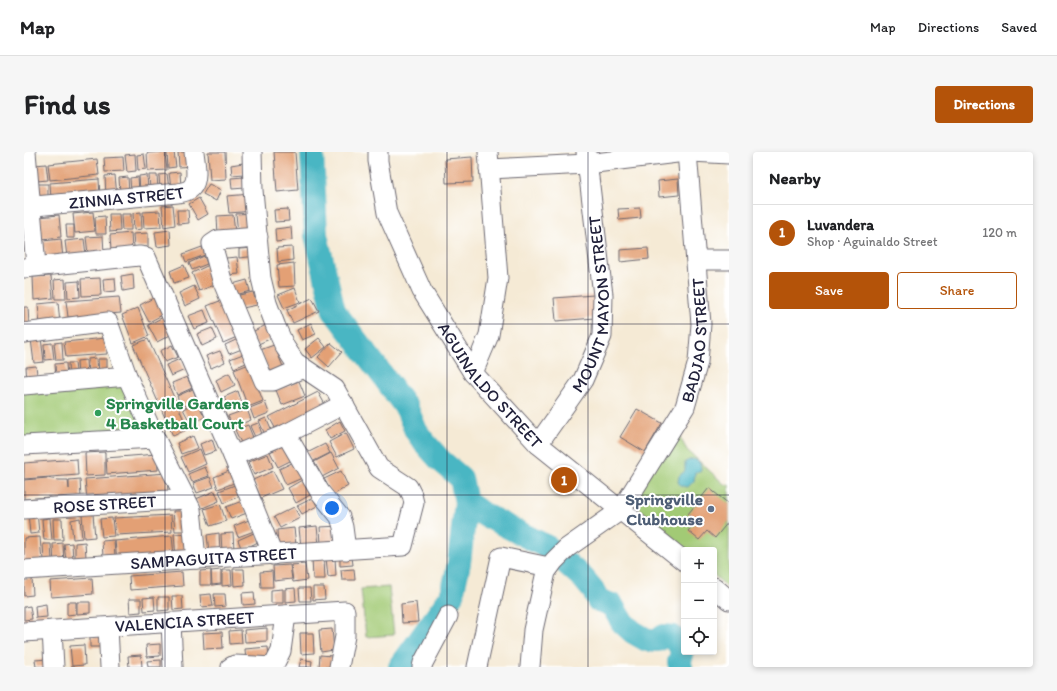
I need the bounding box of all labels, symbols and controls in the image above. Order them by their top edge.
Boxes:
text: Map [20,16,55,39]
text: Map [870,19,896,36]
text: Directions [918,19,979,36]
text: Saved [1001,19,1037,36]
button: Directions [935,86,1033,123]
text: Find us [24,87,111,121]
text: Nearby [769,168,821,188]
street label: ZINNIA STREET [68,182,187,213]
street label: MOUNT MAYON STREET [567,214,614,396]
text: Luvandera [807,216,874,234]
text: 1 [779,225,785,240]
text: 120 m [982,225,1017,240]
text: Shop · Aguinaldo Street [807,234,938,249]
button: Save [769,272,889,309]
button: Share [897,272,1017,309]
street label: BADJAO STREET [677,277,711,405]
street label: AGUINALDO STREET [434,319,547,453]
place label: Springville Gardens 4 Basketball Court [106,393,249,433]
marker: Springville Gardens 4 Basketball Court [93,408,103,418]
pin: 1 [551,465,577,495]
place label: Springville Clubhouse [625,489,703,529]
street label: ROSE STREET [53,491,158,517]
your location [322,498,342,518]
marker: Springville Clubhouse [706,504,716,514]
street label: SAMPAGUITA STREET [130,543,298,573]
map controls [681,547,717,655]
button: + [681,547,717,583]
button: − [681,583,717,619]
street label: VALENCIA STREET [114,607,256,636]
button: locate [681,619,717,655]

